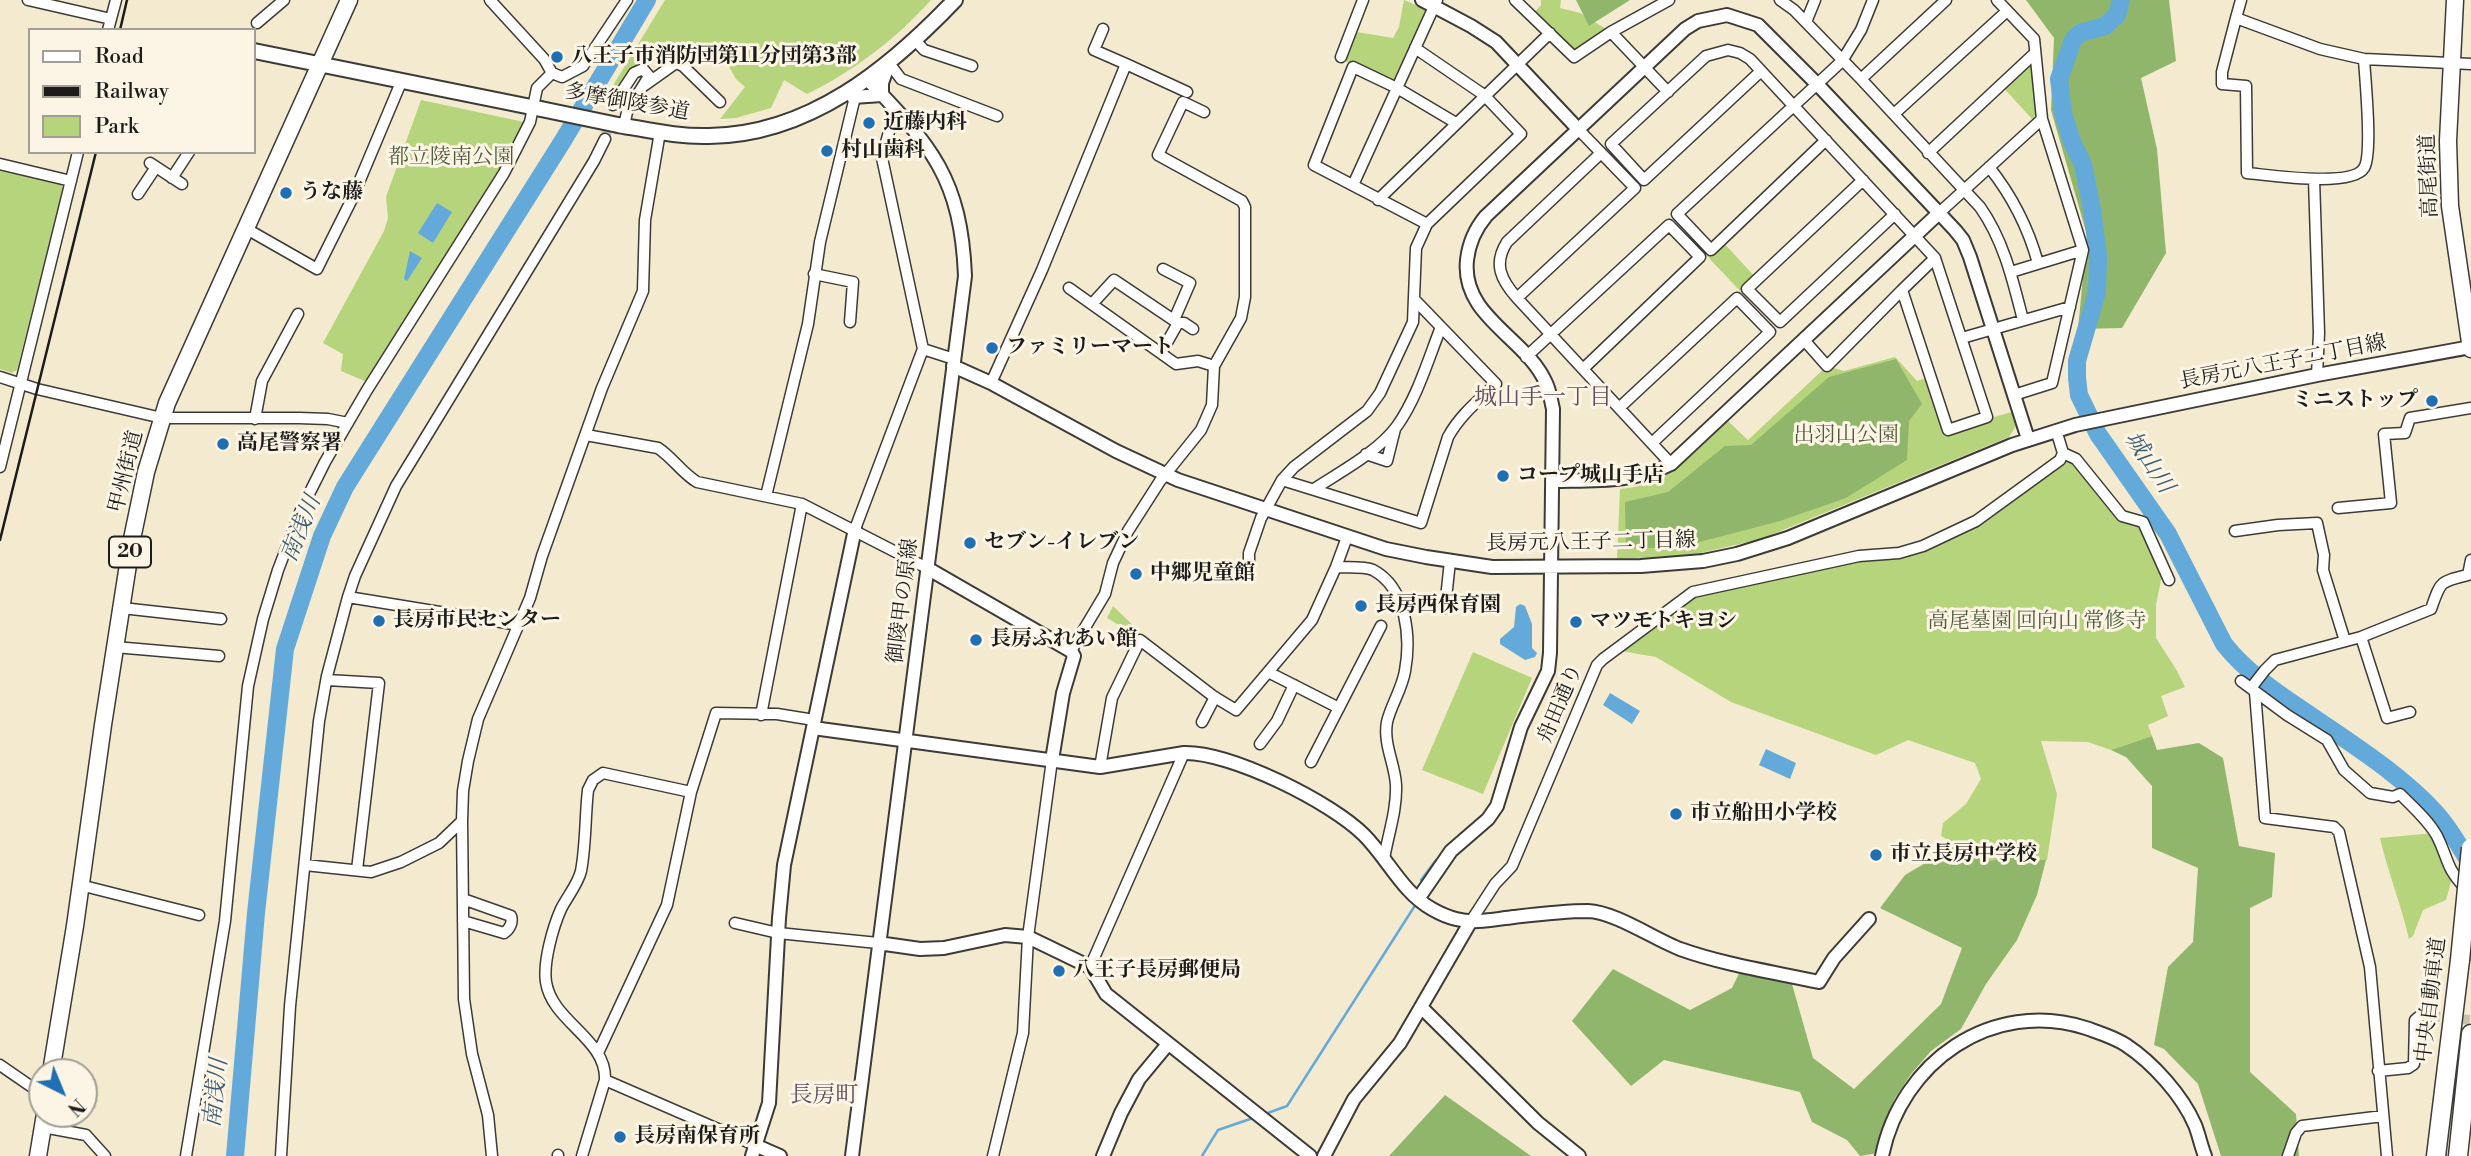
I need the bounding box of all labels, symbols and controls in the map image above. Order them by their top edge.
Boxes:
legend [28,28,256,154]
text: Road [95,44,144,70]
place label: 八王子市消防団第11分団第3部 [571,44,856,70]
marker: 八王子市消防団第11分団第3部 [549,49,565,65]
text: Railway [95,79,169,105]
street label: 多摩御陵参道 [563,80,691,126]
place label: 近藤内科 [883,110,967,136]
text: Park [95,114,139,140]
marker: 近藤内科 [861,115,877,131]
street label: 高尾街道 [2416,134,2444,218]
place label: 村山歯科 [841,138,925,164]
marker: 村山歯科 [819,143,835,159]
park label: 都立陵南公園 [388,145,514,171]
place label: うな藤 [300,180,363,206]
marker: うな藤 [278,185,294,201]
street label: 長房元八王子二丁目線 [2178,331,2388,395]
place label: ファミリーマート [1006,335,1174,361]
marker: ファミリーマート [984,340,1000,356]
district label: 城山手一丁目 [1474,384,1612,412]
place label: ミニストップ [2292,388,2418,414]
marker: ミニストップ [2424,393,2440,409]
park label: 出羽山公園 [1794,423,1898,449]
water label: 城山川 [2117,427,2179,499]
street label: 甲州街道 [105,428,149,516]
place label: 高尾警察署 [237,431,342,457]
marker: 高尾警察署 [215,436,231,452]
place label: コープ城山手店 [1517,463,1664,489]
marker: コープ城山手店 [1495,468,1511,484]
water label: 南浅川 [276,492,328,566]
street label: 長房元八王子二丁目線 [1486,529,1696,557]
place label: セブン-イレブン [984,530,1139,556]
marker: セブン-イレブン [962,535,978,551]
road number: 20 [109,537,151,568]
street label: 御陵甲の原線 [884,537,924,665]
place label: 中郷児童館 [1150,561,1255,587]
marker: 中郷児童館 [1128,566,1144,582]
place label: 長房西保育園 [1375,593,1501,619]
marker: 長房西保育園 [1353,598,1369,614]
place label: 長房市民センター [393,608,561,634]
place label: マツモトキヨシ [1590,609,1737,635]
park label: 高尾墓園 回向山 常修寺 [1928,609,2146,635]
marker: 長房市民センター [371,613,387,629]
marker: マツモトキヨシ [1568,614,1584,630]
place label: 長房ふれあい館 [990,627,1137,653]
marker: 長房ふれあい館 [968,632,984,648]
street label: 舟田通り [1533,660,1589,748]
place label: 市立船田小学校 [1690,801,1837,827]
marker: 市立船田小学校 [1668,806,1684,822]
place label: 市立長房中学校 [1890,842,2037,868]
marker: 市立長房中学校 [1868,847,1884,863]
street label: 中央自動車道 [2412,936,2452,1064]
place label: 八王子長房郵便局 [1073,958,1241,984]
marker: 八王子長房郵便局 [1051,963,1067,979]
water label: 南浅川 [200,1057,234,1129]
north arrow [28,1058,98,1128]
district label: 長房町 [790,1082,858,1110]
text: N [62,1093,90,1121]
place label: 長房南保育所 [634,1124,760,1150]
marker: 長房南保育所 [612,1129,628,1145]

